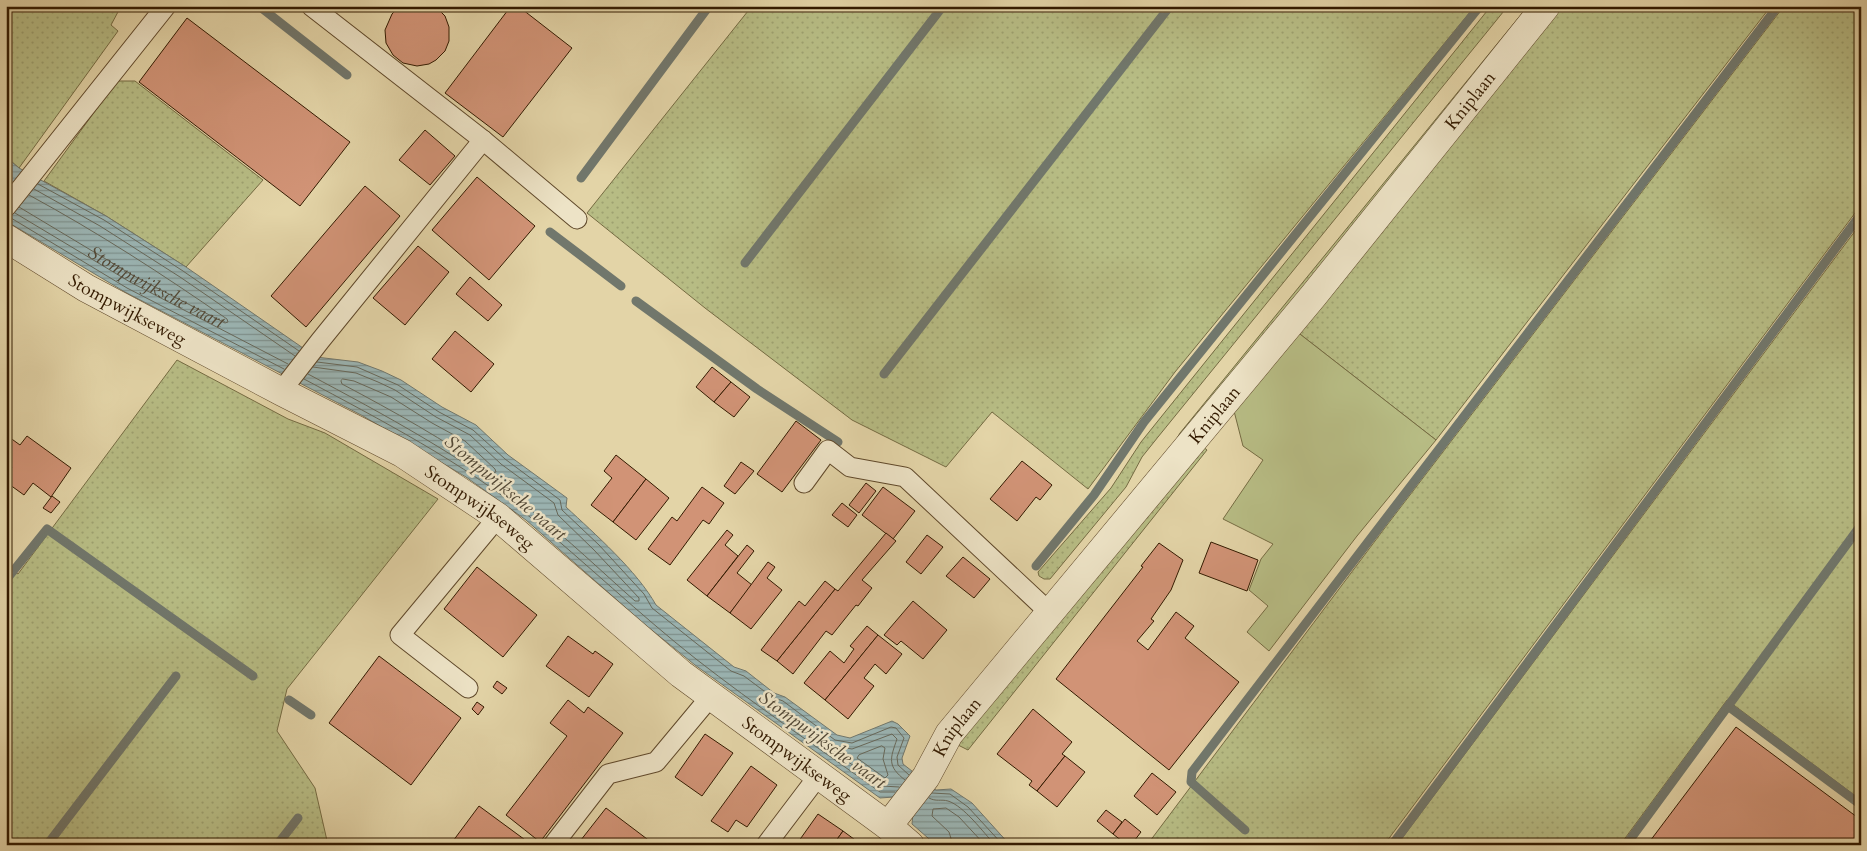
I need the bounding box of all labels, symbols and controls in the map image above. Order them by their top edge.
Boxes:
street label: Kniplaan [1439,66,1502,136]
water label: Stompwijksche vaart [83,239,230,335]
street label: Stompwijkseweg [63,268,191,352]
street label: Kniplaan [1183,380,1247,449]
water label: Stompwijksche vaart [439,429,572,547]
street label: Stompwijkseweg [420,460,541,557]
water label: Stompwijksche vaart [753,685,892,795]
street label: Kniplaan [927,691,988,761]
street label: Stompwijkseweg [737,711,857,809]

